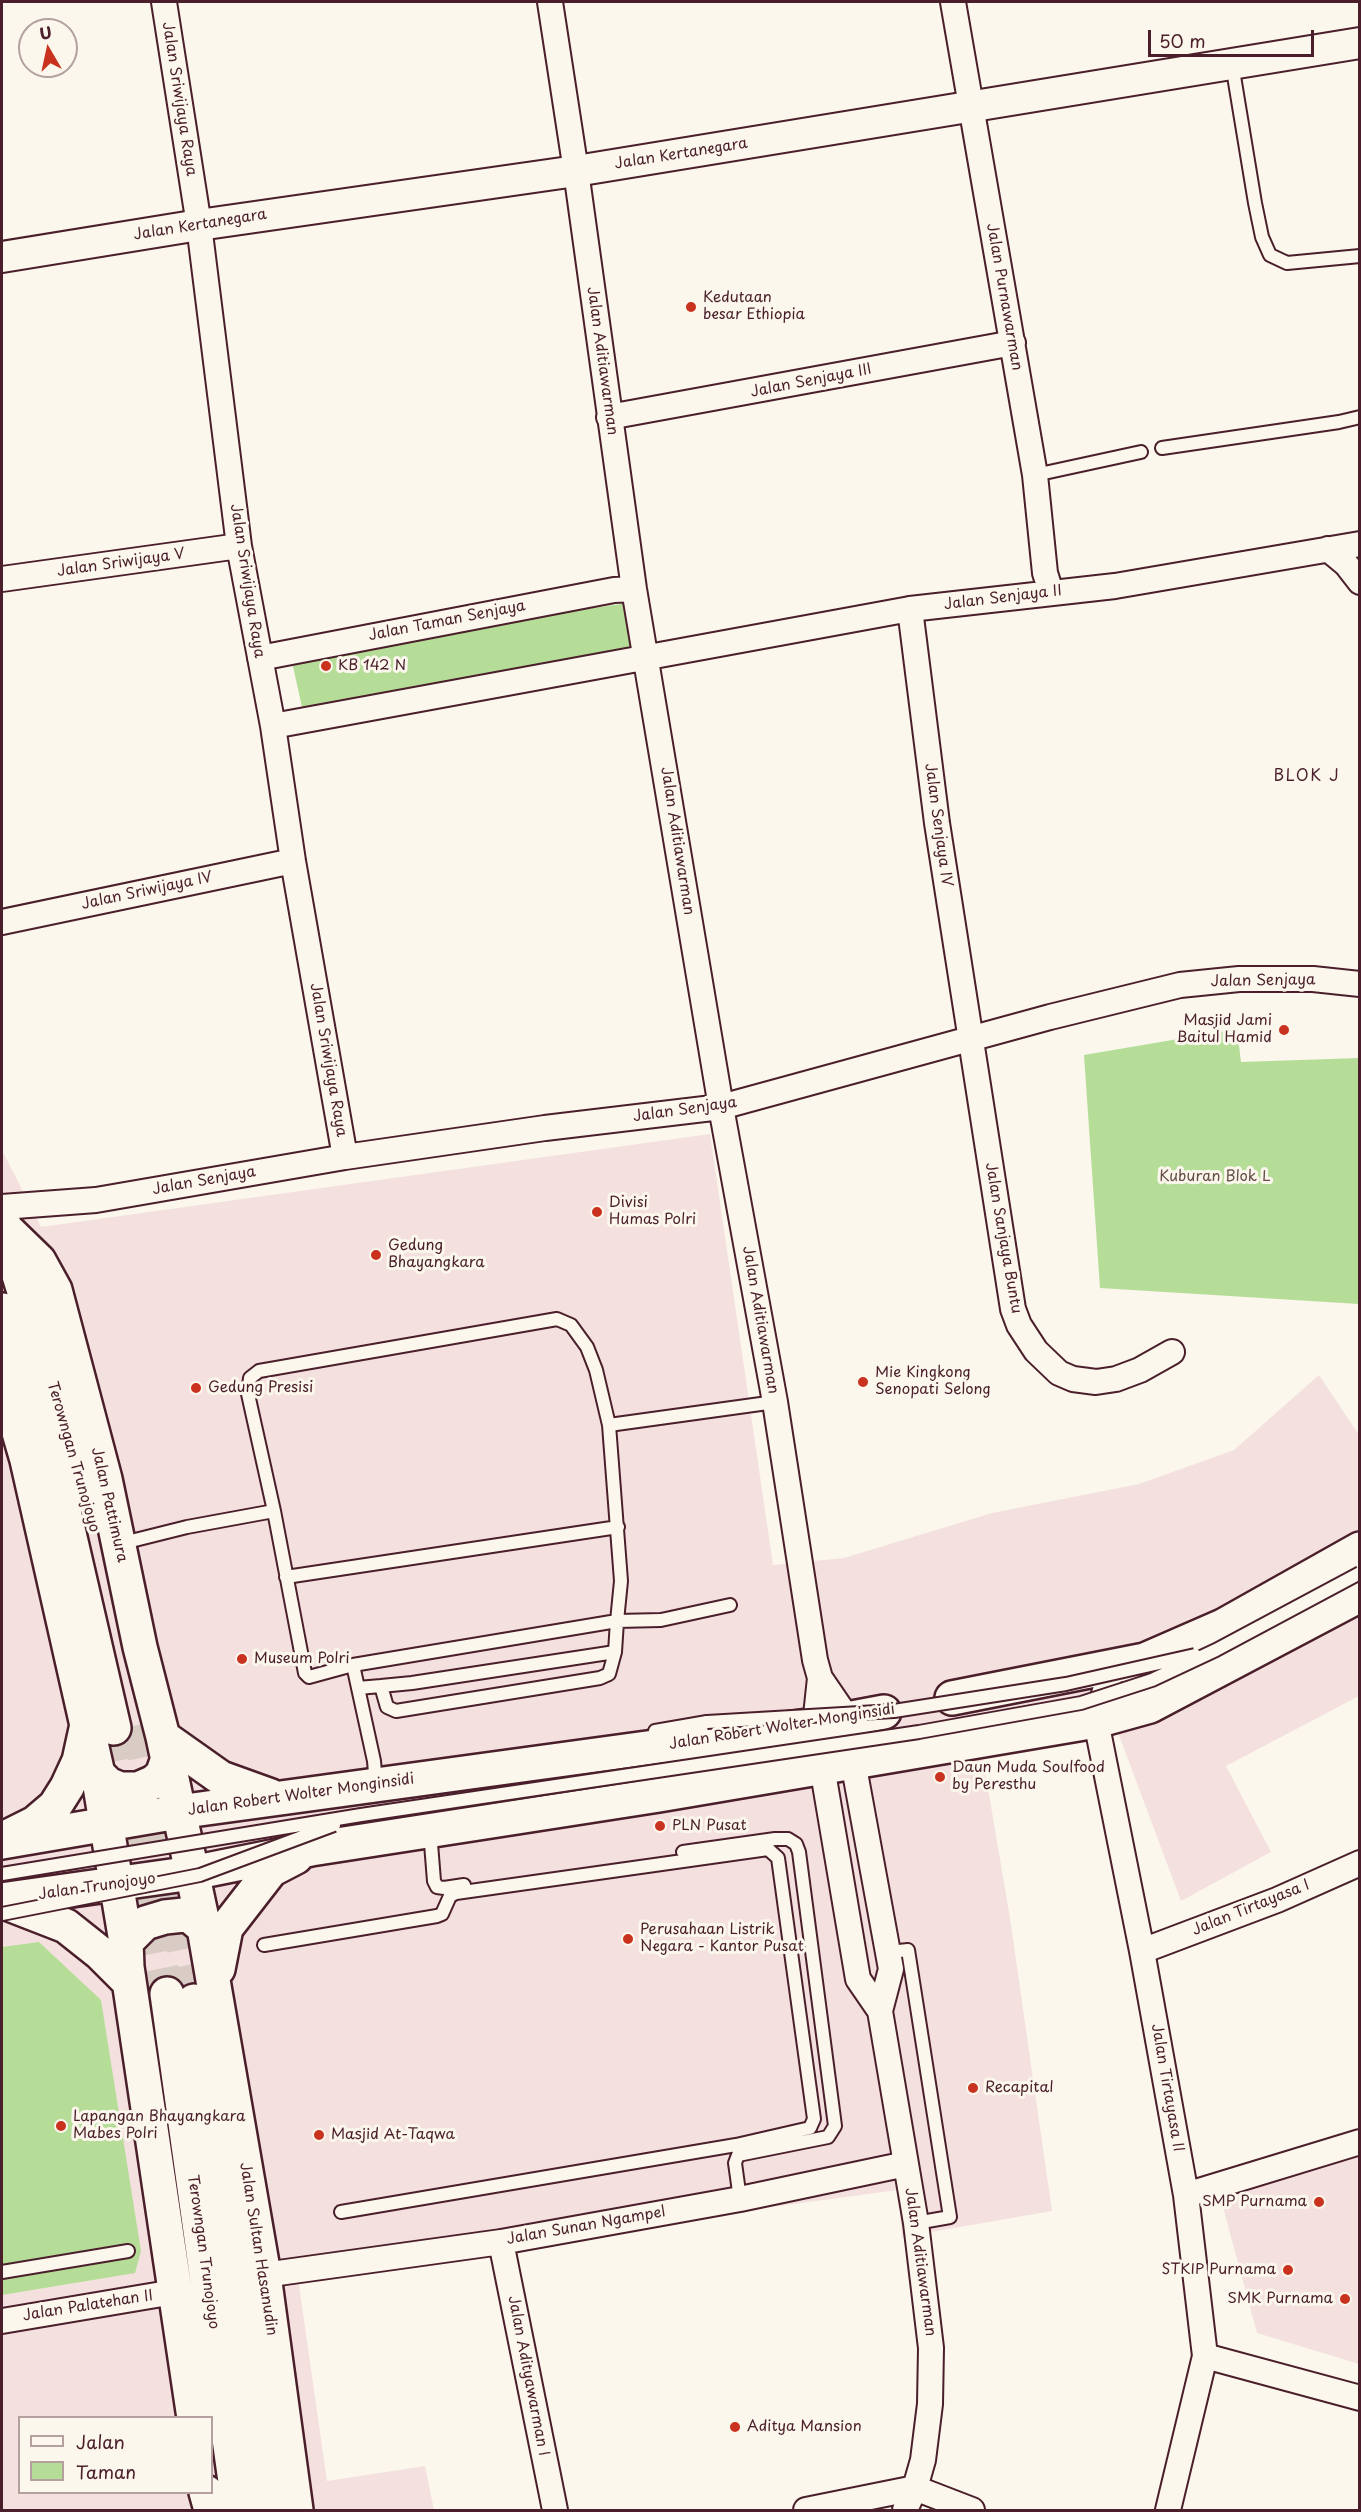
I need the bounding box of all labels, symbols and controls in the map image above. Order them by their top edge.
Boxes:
north arrow [18,18,78,78]
scale bar [1151,18,1318,56]
text: U [38,19,53,45]
street label: Jalan Sriwijaya Raya [158,21,200,177]
text: 50 m [1159,27,1206,54]
street label: Jalan Kertanegara [613,135,749,173]
street label: Jalan Kertanegara [132,206,268,244]
street label: Jalan Purnawarman [982,222,1026,372]
street label: Jalan Aditiawarman [583,286,621,436]
place label: Kedutaan besar Ethiopia [703,289,805,324]
marker: Kedutaan besar Ethiopia [684,300,698,314]
street label: Jalan Senjaya III [749,360,873,402]
street label: Jalan Sriwijaya Raya [226,503,268,659]
street label: Jalan Sriwijaya V [56,545,186,581]
street label: Jalan Senjaya II [943,582,1063,614]
street label: Jalan Taman Senjaya [367,597,527,645]
place label: KB 142 N [338,657,406,675]
marker: KB 142 N [319,659,333,673]
street label: Jalan Senjaya IV [920,762,956,888]
street label: Jalan Aditiawarman [656,766,698,916]
district label: BLOK J [1273,767,1341,787]
street label: Jalan Sriwijaya IV [80,868,214,914]
street label: Jalan Senjaya [1211,971,1315,991]
street label: Jalan Sriwijaya Raya [306,982,350,1138]
place label: Masjid Jami Baitul Hamid [1176,1012,1272,1047]
marker: Masjid Jami Baitul Hamid [1277,1023,1291,1037]
street label: Jalan Senjaya [632,1094,738,1126]
street label: Jalan Sanjaya Buntu [981,1161,1025,1315]
street label: Jalan Senjaya [151,1163,257,1199]
park label: Kuburan Blok L [1159,1168,1271,1186]
place label: Divisi Humas Polri [609,1194,696,1229]
marker: Divisi Humas Polri [590,1205,604,1219]
place label: Gedung Bhayangkara [388,1237,485,1272]
street label: Jalan Aditiawarman [738,1245,782,1395]
marker: Gedung Bhayangkara [369,1248,383,1262]
place label: Mie Kingkong Senopati Selong [875,1364,991,1399]
marker: Mie Kingkong Senopati Selong [856,1375,870,1389]
place label: Gedung Presisi [208,1379,313,1397]
street label: Terowngan Trunojoyo [43,1380,103,1534]
marker: Gedung Presisi [189,1381,203,1395]
street label: Jalan Pattimura [87,1446,131,1564]
place label: Museum Polri [254,1650,350,1668]
marker: Museum Polri [235,1652,249,1666]
street label: Jalan Robert Wolter Monginsidi [668,1700,896,1754]
place label: Daun Muda Soulfood by Peresthu [952,1759,1105,1794]
street label: Jalan Robert Wolter Monginsidi [187,1770,415,1820]
marker: Daun Muda Soulfood by Peresthu [933,1770,947,1784]
place label: PLN Pusat [672,1817,747,1835]
marker: PLN Pusat [653,1819,667,1833]
street label: Jalan Trunojoyo [37,1870,157,1904]
street label: Jalan Tirtayasa I [1190,1876,1312,1940]
place label: Perusahaan Listrik Negara - Kantor Pusat [640,1921,804,1956]
marker: Perusahaan Listrik Negara - Kantor Pusat [621,1932,635,1946]
street label: Jalan Tirtayasa II [1147,2022,1187,2154]
place label: Recapital [985,2079,1054,2097]
marker: Recapital [966,2081,980,2095]
place label: Lapangan Bhayangkara Mabes Polri [73,2108,246,2143]
marker: Lapangan Bhayangkara Mabes Polri [54,2119,68,2133]
place label: Masjid At-Taqwa [331,2126,455,2144]
marker: Masjid At-Taqwa [312,2128,326,2142]
street label: Jalan Sultan Hasanudin [235,2161,281,2337]
street label: Terowngan Trunojoyo [183,2174,223,2330]
street label: Jalan Aditiawarman [901,2187,939,2337]
place label: SMP Purnama [1202,2193,1307,2211]
marker: SMP Purnama [1312,2195,1326,2209]
street label: Jalan Sunan Ngampel [505,2203,667,2249]
place label: STKIP Purnama [1162,2261,1276,2279]
marker: STKIP Purnama [1281,2263,1295,2277]
street label: Jalan Palatehan II [21,2287,155,2325]
place label: SMK Purnama [1228,2290,1333,2308]
marker: SMK Purnama [1338,2292,1352,2306]
street label: Jalan Adityawarman I [504,2294,552,2458]
legend [18,2416,213,2494]
place label: Aditya Mansion [747,2418,862,2436]
marker: Aditya Mansion [728,2420,742,2434]
text: Jalan [76,2428,125,2455]
text: Taman [76,2458,136,2485]

